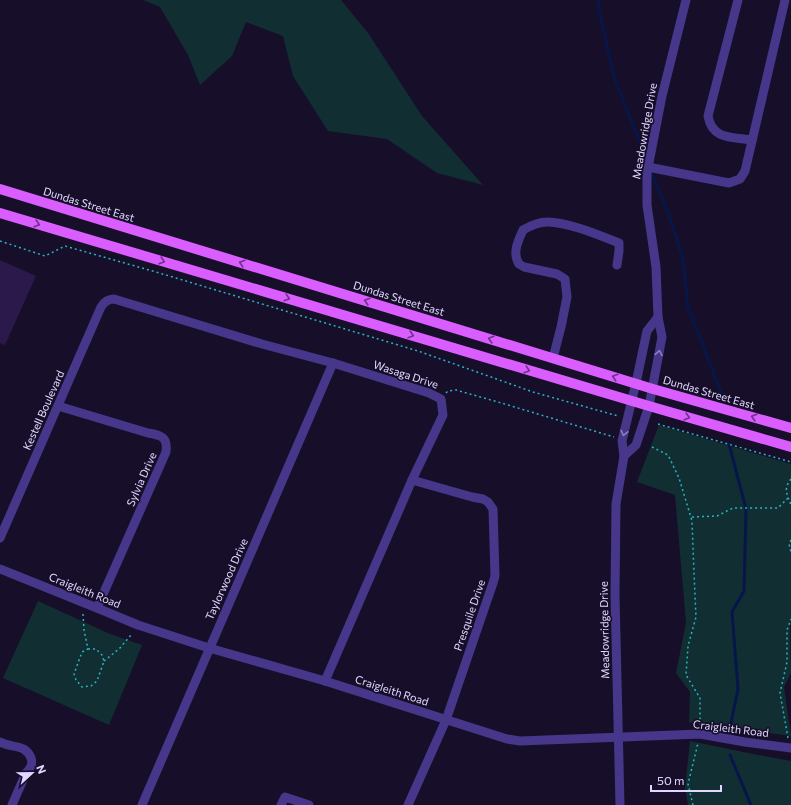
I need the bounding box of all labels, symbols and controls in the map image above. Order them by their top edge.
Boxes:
street label: Meadowridge Drive [629,82,659,180]
street label: Dundas Street East [42,184,137,224]
one-way arrow [34,219,41,228]
one-way arrow [158,256,165,265]
one-way arrow [239,259,246,268]
street label: Dundas Street East [352,278,447,318]
one-way arrow [283,293,290,302]
one-way arrow [363,297,370,306]
one-way arrow [407,330,414,339]
one-way arrow [488,335,495,344]
one-way arrow [654,349,663,356]
street label: Wasaga Drive [372,357,440,391]
one-way arrow [523,365,530,374]
street label: Kestell Boulevard [20,368,66,452]
one-way arrow [612,373,619,382]
street label: Dundas Street East [662,373,757,411]
one-way arrow [683,412,690,421]
one-way arrow [750,414,757,422]
one-way arrow [620,429,629,436]
street label: Sylvia Drive [123,450,159,508]
street label: Taylorwood Drive [202,536,250,622]
street label: Craigleith Road [47,570,123,610]
street label: Presquile Drive [451,577,487,652]
street label: Meadowridge Drive [597,581,611,679]
street label: Craigleith Road [354,672,430,708]
street label: Craigleith Road [692,717,770,739]
north arrow [12,753,52,793]
text: N [34,763,49,775]
scale bar [651,767,721,793]
text: 50 m [657,773,685,787]

